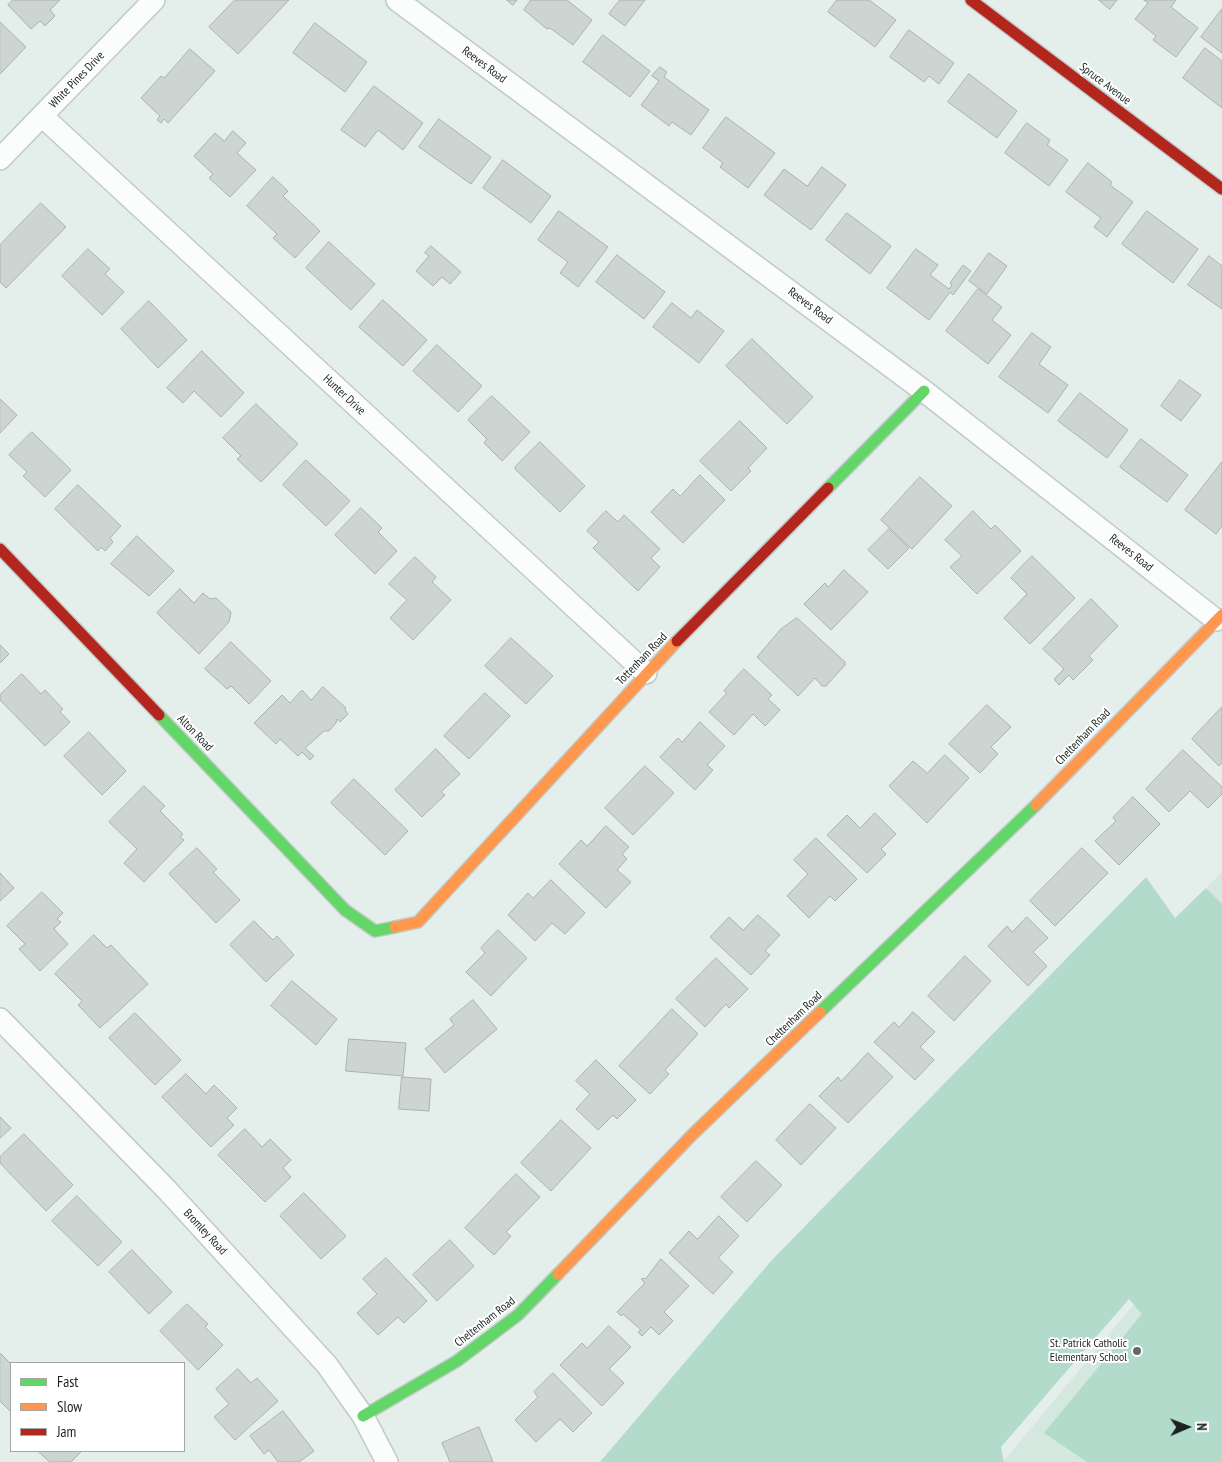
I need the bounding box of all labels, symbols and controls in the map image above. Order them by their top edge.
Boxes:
street label: Reeves Road [459,44,509,86]
street label: White Pines Drive [46,49,108,111]
street label: Spruce Avenue [1076,60,1134,108]
street label: Reeves Road [785,285,835,327]
street label: Hunter Drive [320,372,368,418]
street label: Reeves Road [1106,531,1156,575]
street label: Tottenham Road [614,630,670,688]
street label: Cheltenham Road [1053,706,1113,768]
street label: Alton Road [174,712,216,754]
street label: Cheltenham Road [763,989,825,1049]
street label: Bromley Road [180,1206,230,1258]
street label: Cheltenham Road [452,1294,518,1350]
place label: St. Patrick Catholic Elementary School [1050,1337,1127,1365]
marker: St. Patrick Catholic Elementary School [1131,1345,1143,1357]
legend [10,1362,185,1452]
text: Fast [57,1372,78,1391]
text: Slow [57,1397,82,1416]
north arrow [1162,1402,1212,1452]
text: Jam [57,1422,76,1441]
text: N [1193,1423,1211,1431]

